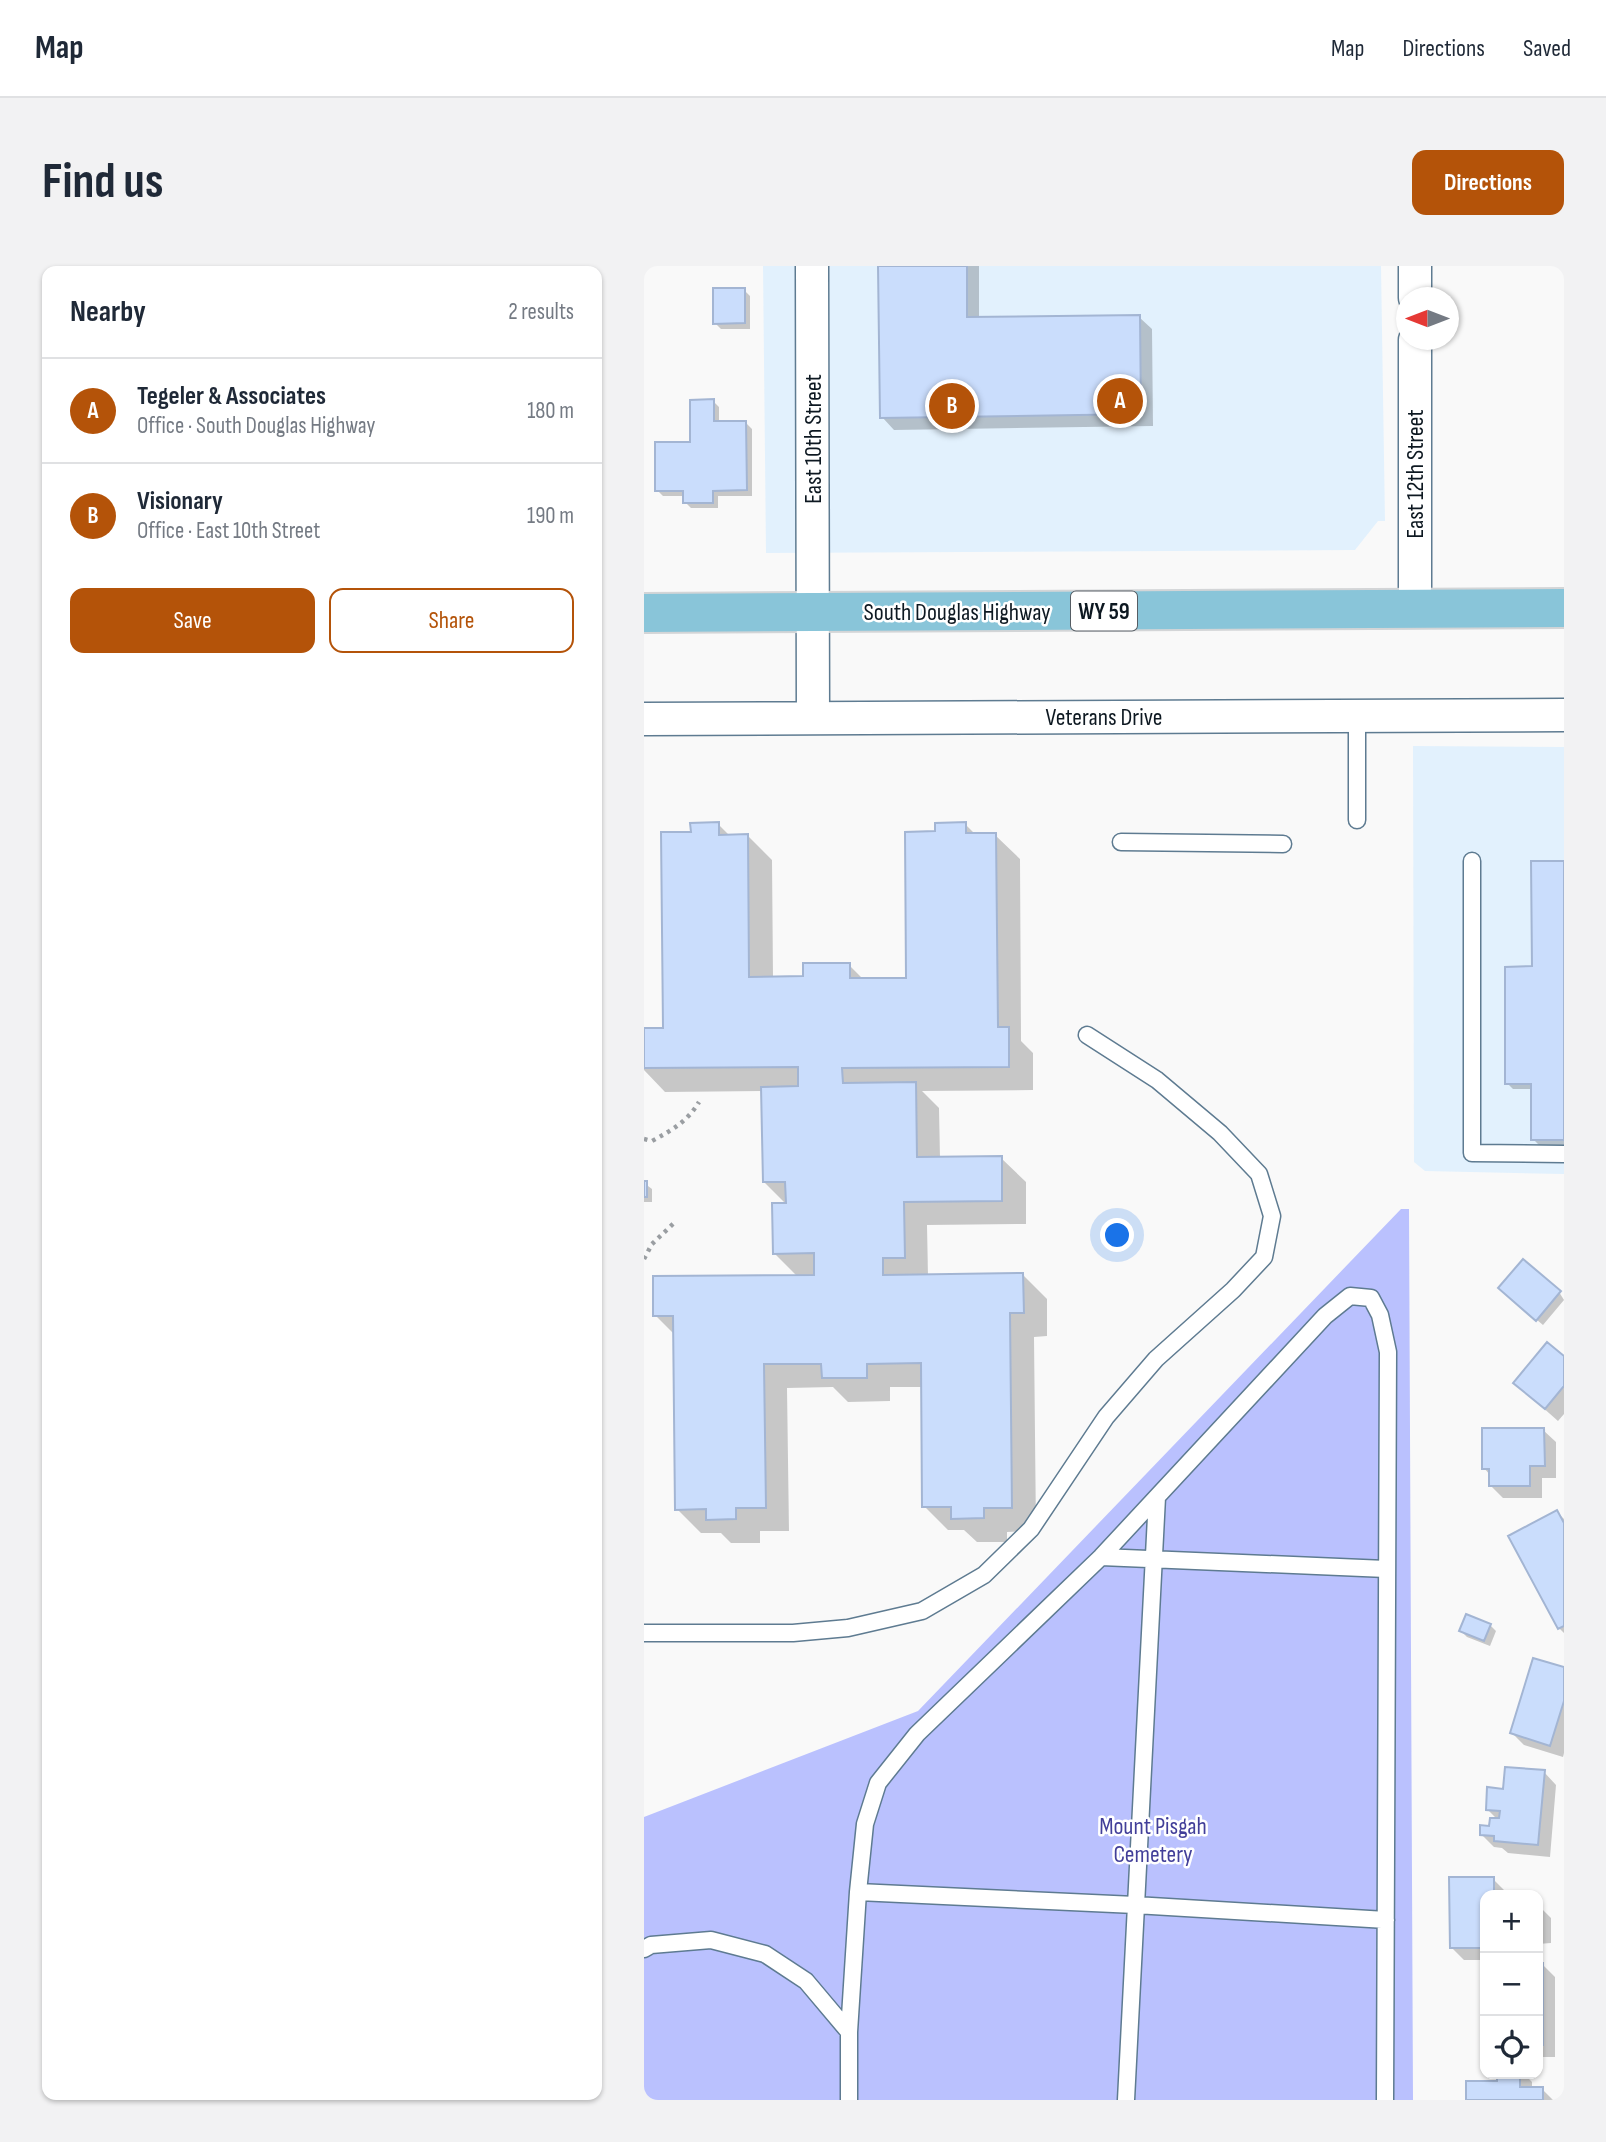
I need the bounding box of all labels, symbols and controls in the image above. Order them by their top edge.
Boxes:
text: Map [35,28,84,68]
text: Map [1331,34,1364,63]
text: Directions [1402,34,1485,63]
text: Saved [1523,34,1571,63]
button: Directions [1412,150,1564,215]
text: Find us [42,153,164,212]
north arrow [1396,287,1459,350]
text: Nearby [70,294,146,330]
text: 2 results [508,298,574,326]
street label: East 10th Street [799,374,828,504]
pin: A [1097,375,1143,427]
pin: B [929,380,975,432]
text: Tegeler & Associates [137,381,326,412]
text: A [88,397,98,425]
text: 180 m [527,397,574,425]
street label: East 12th Street [1401,409,1430,539]
text: Office · South Douglas Highway [137,412,375,440]
text: Visionary [137,486,223,517]
text: B [88,502,98,530]
text: 190 m [527,502,574,530]
text: Office · East 10th Street [137,517,320,545]
button: Save [70,588,315,653]
button: Share [329,588,574,653]
road number: WY 59 [1071,592,1137,630]
street label: South Douglas Highway [863,598,1051,627]
street label: Veterans Drive [1046,703,1162,732]
your location [1100,1218,1134,1252]
park label: Mount Pisgah Cemetery [1099,1812,1207,1869]
map controls [1480,1890,1543,2079]
button: + [1480,1890,1543,1953]
button: − [1480,1953,1543,2016]
button: locate [1480,2016,1543,2079]

